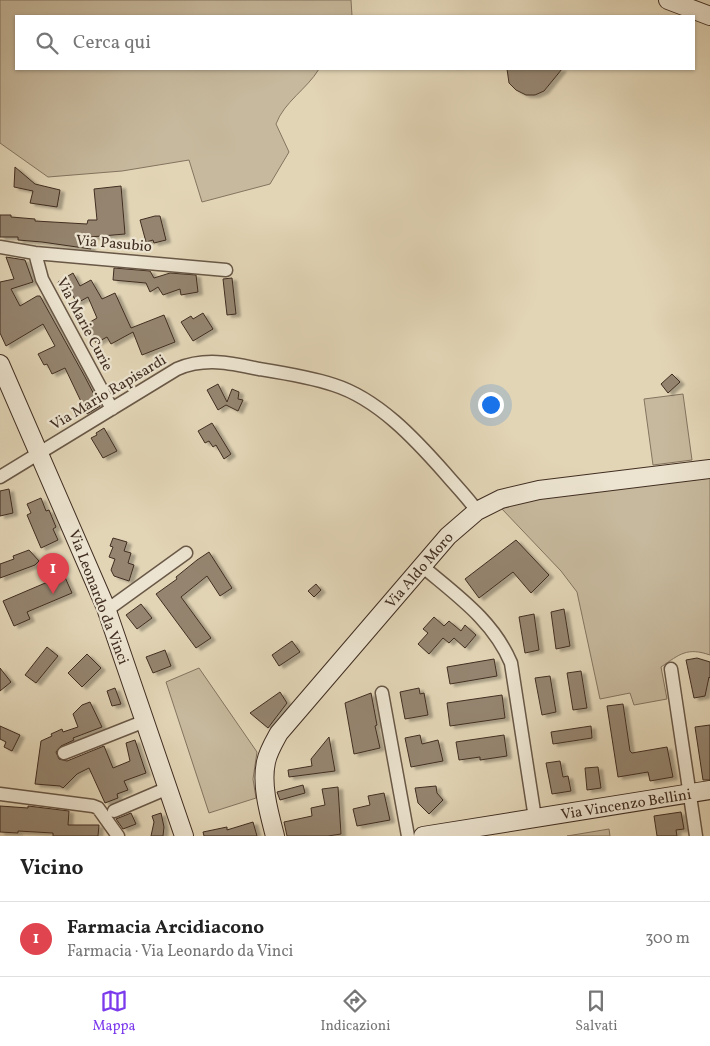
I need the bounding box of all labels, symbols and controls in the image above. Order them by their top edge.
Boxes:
search box [15,15,695,70]
icon: search [33,29,61,57]
text: Cerca qui [73,30,151,56]
street label: Via Pasubio [75,231,153,258]
street label: Via Marie Curie [50,274,117,375]
street label: Via Mario Rapisardi [47,350,171,436]
your location [478,392,504,418]
street label: Via Leonardo da Vinci [62,527,133,668]
street label: Via Aldo Moro [381,528,459,614]
pin: 1 [37,553,69,594]
street label: Via Vincenzo Bellini [560,785,693,826]
text: Vicino [20,854,84,883]
text: Farmacia Arcidiacono [67,915,264,941]
text: 1 [33,928,39,950]
text: 300 m [645,928,690,950]
text: Farmacia · Via Leonardo da Vinci [67,941,293,963]
tab: Mappa [92,987,136,1036]
tab: Indicazioni [320,987,390,1036]
tab: Salvati [575,987,617,1036]

